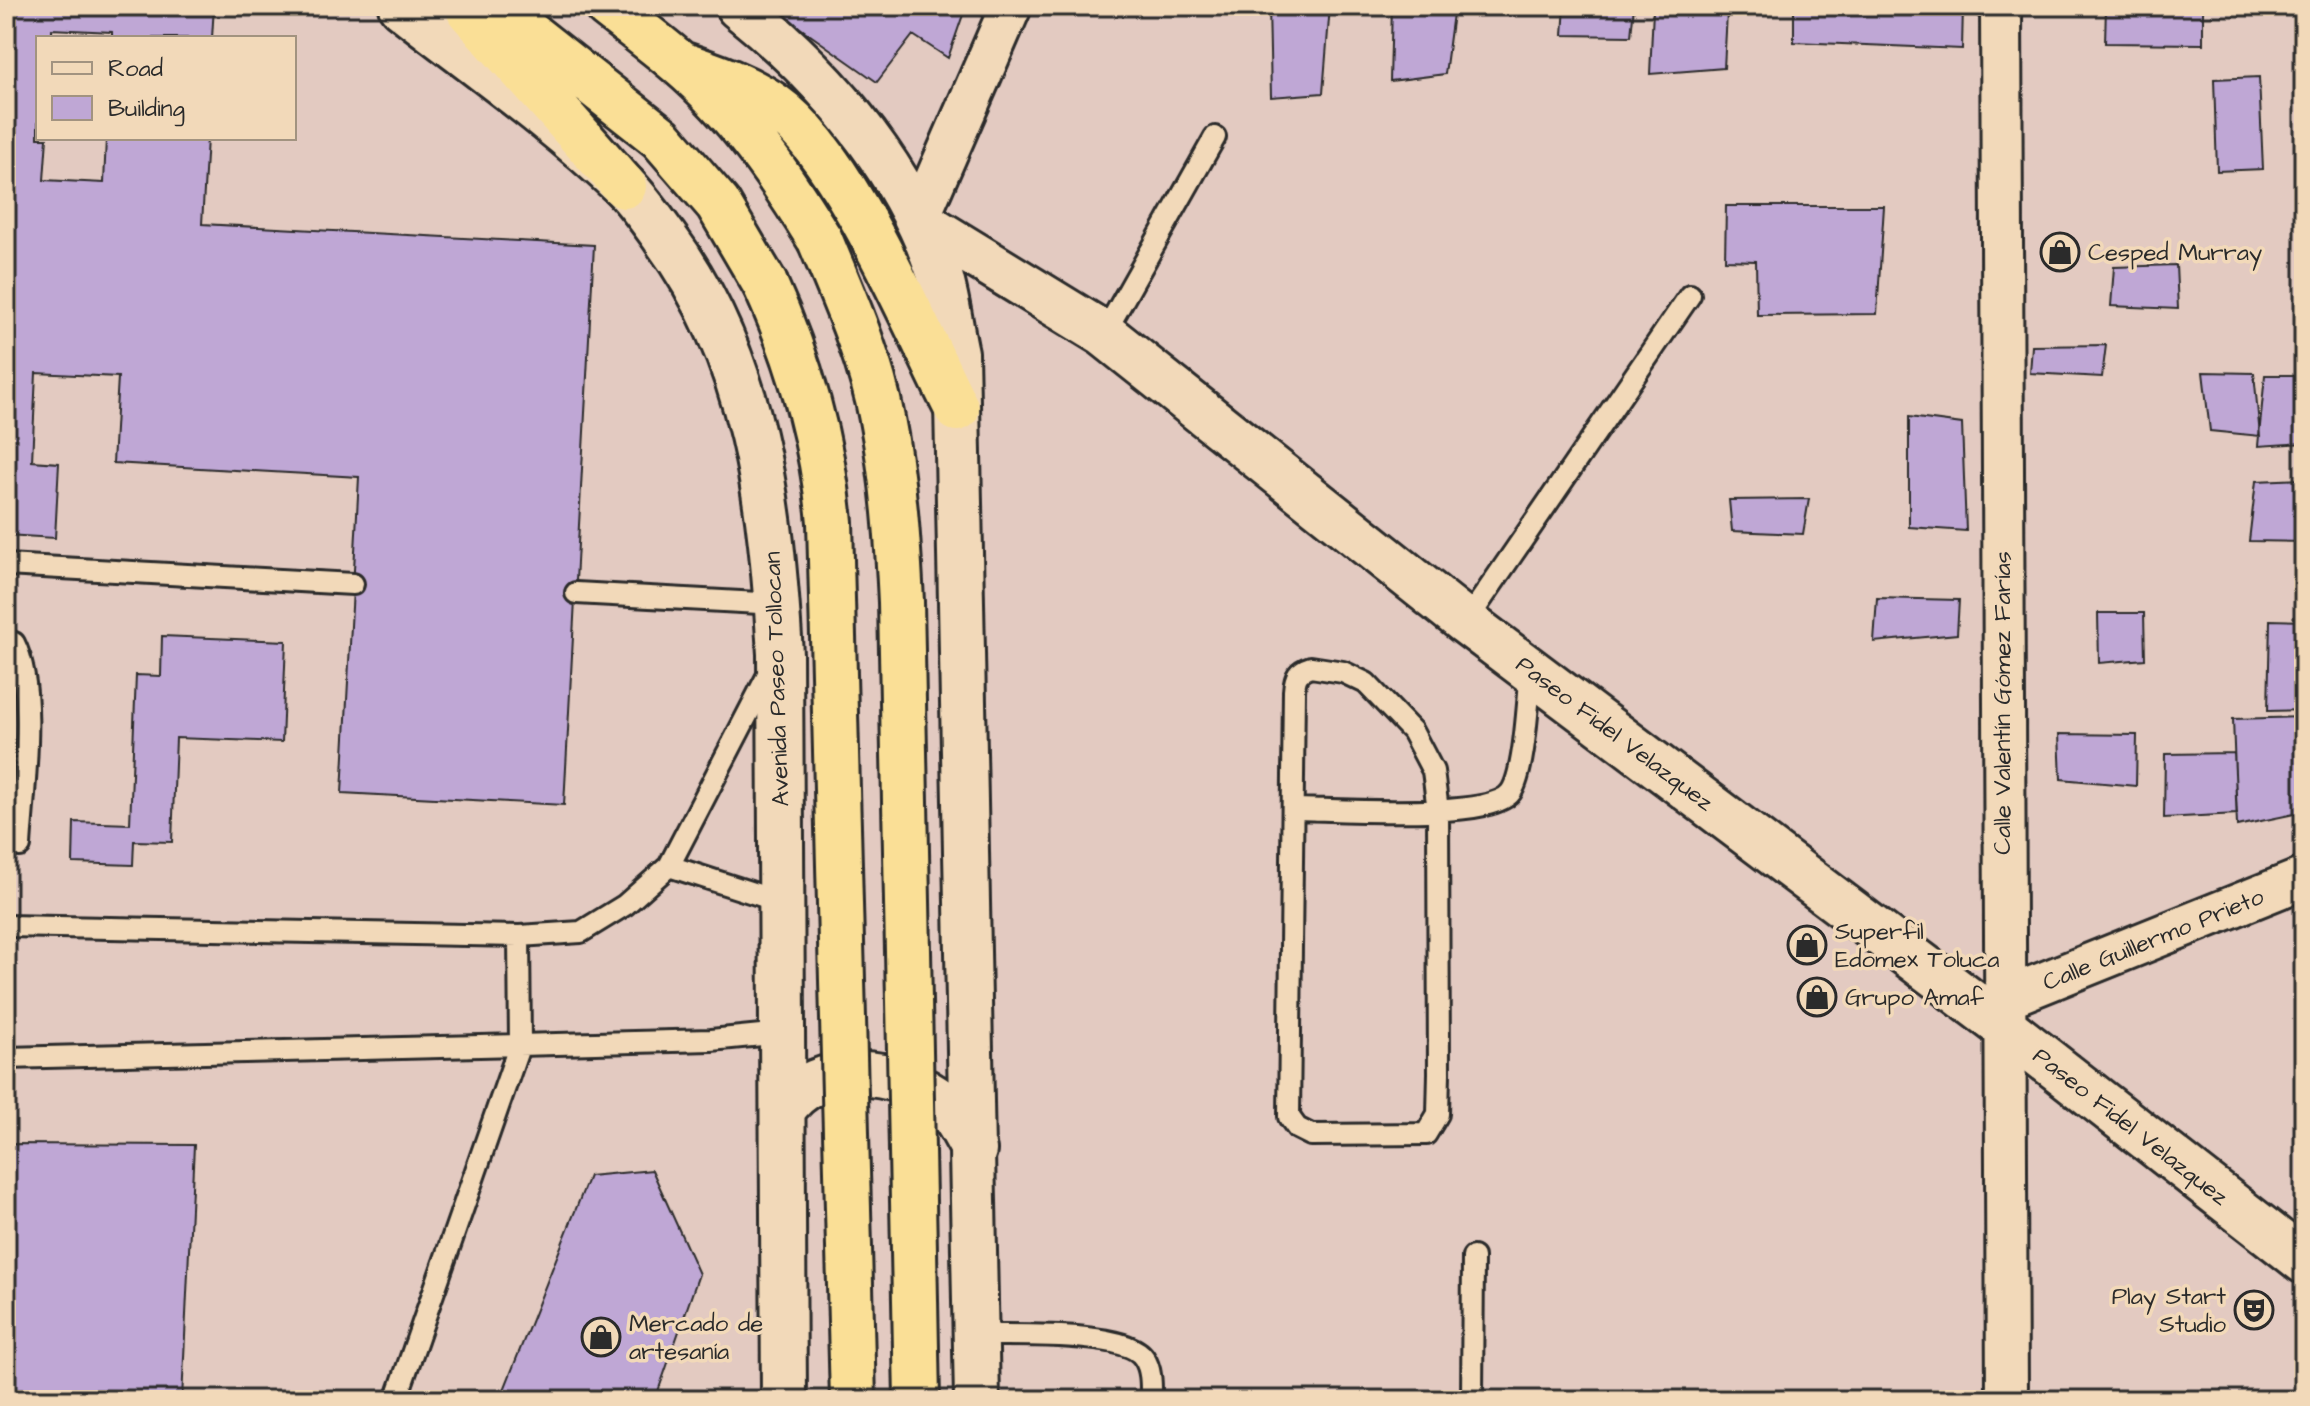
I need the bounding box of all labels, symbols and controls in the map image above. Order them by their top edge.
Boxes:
legend [36,36,296,140]
text: Road [108,52,163,86]
text: Building [108,92,185,127]
shop icon: Cesped Murray [2039,231,2081,273]
place label: Cesped Murray [2088,236,2262,271]
street label: Avenida Paseo Tollocan [756,551,798,807]
street label: Calle Valentín Gómez Farías [1986,551,2020,855]
street label: Paseo Fidel Velazquez [1508,648,1721,820]
street label: Calle Guillermo Prieto [2038,880,2269,1000]
place label: Superfil Edomex Toluca [1835,915,1999,977]
shop icon: Superfil Edomex Toluca [1786,924,1828,966]
shop icon: Grupo Amaf [1796,976,1838,1018]
place label: Grupo Amaf [1845,981,1985,1015]
street label: Paseo Fidel Velazquez [2025,1040,2235,1214]
place label: Play Start Studio [2112,1280,2227,1342]
theatre icon: Play Start Studio [2233,1289,2275,1331]
place label: Mercado de artesanía [629,1307,763,1369]
shop icon: Mercado de artesanía [580,1316,622,1358]

